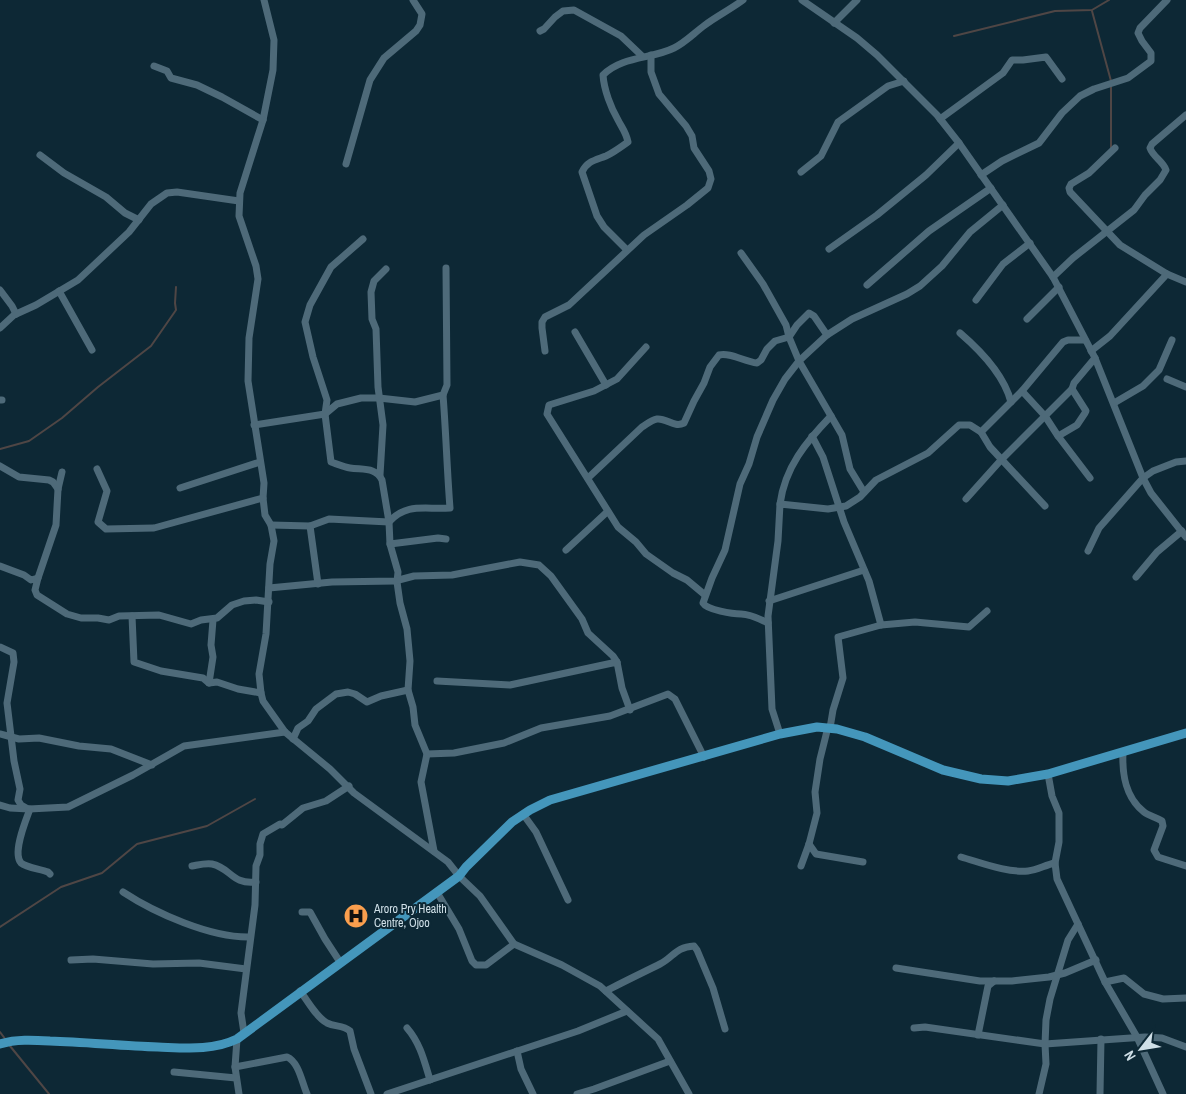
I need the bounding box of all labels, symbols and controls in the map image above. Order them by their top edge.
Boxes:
place label: Aroro Pry Health Centre, Ojoo [373,901,447,931]
hospital icon: Aroro Pry Health Centre, Ojoo [343,903,369,929]
north arrow [1116,1024,1166,1074]
text: N [1120,1048,1140,1064]

